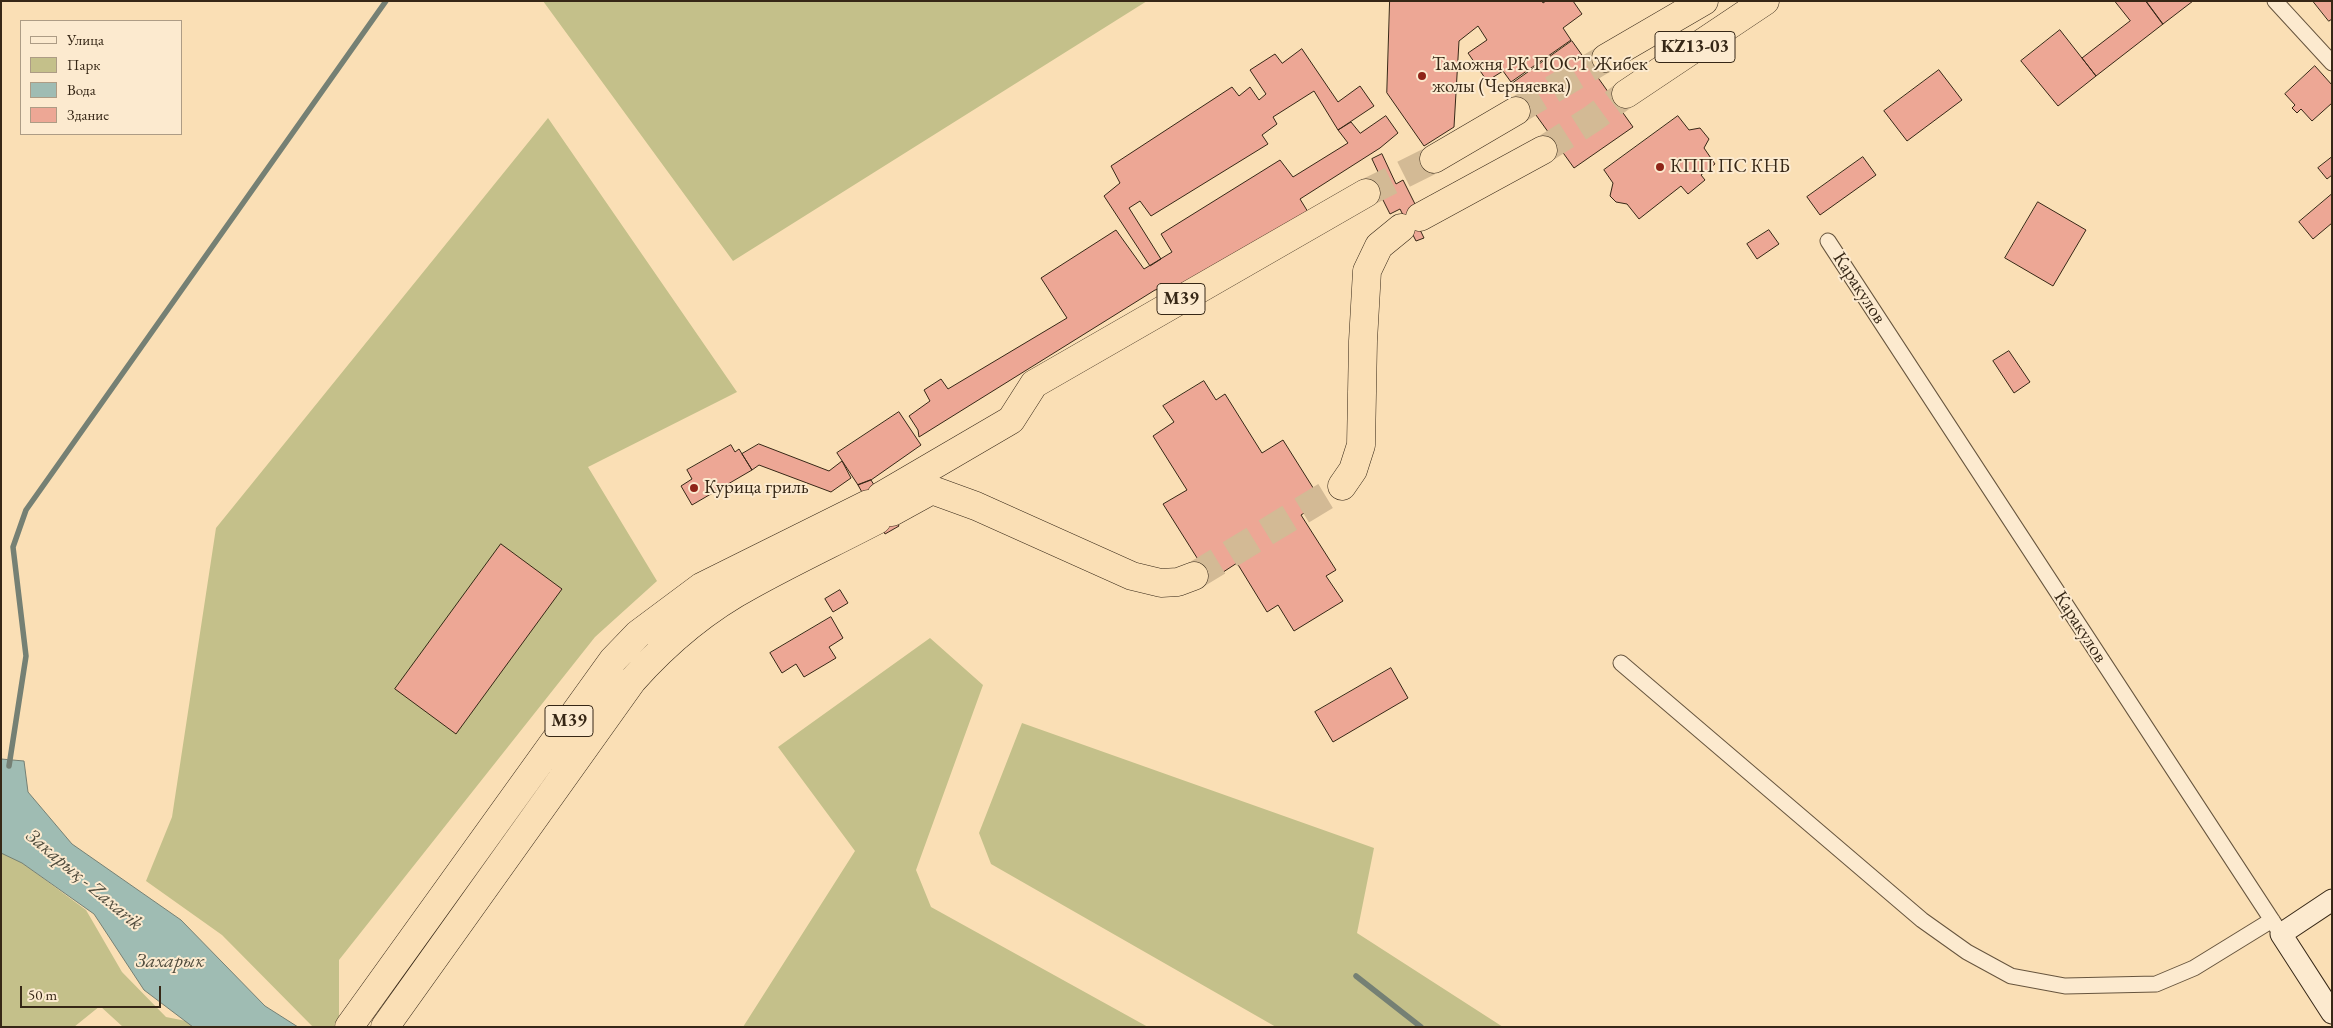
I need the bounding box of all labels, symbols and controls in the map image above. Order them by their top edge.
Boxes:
legend [20,20,182,135]
text: Улица [67,30,104,49]
road number: KZ13-03 [1655,32,1735,62]
place label: Таможня РК ПОСТ Жибек жолы (Черняевка) [1432,54,1648,98]
text: Парк [67,55,100,74]
marker: Таможня РК ПОСТ Жибек жолы (Черняевка) [1416,70,1428,82]
text: Вода [67,80,96,99]
text: Здание [67,105,109,124]
place label: КПП ПС КНБ [1670,156,1790,178]
marker: КПП ПС КНБ [1654,161,1666,173]
street label: Каракулов [1827,248,1891,328]
road number: M39 [1157,284,1205,314]
place label: Курица гриль [704,477,809,499]
marker: Курица гриль [688,482,700,494]
street label: Каракулов [2048,587,2112,667]
road number: M39 [545,706,593,736]
water label: Закарық - Zaxarik [21,824,147,936]
water label: Захарык [135,950,205,974]
scale bar [22,976,164,1008]
text: 50 m [28,985,57,1004]

